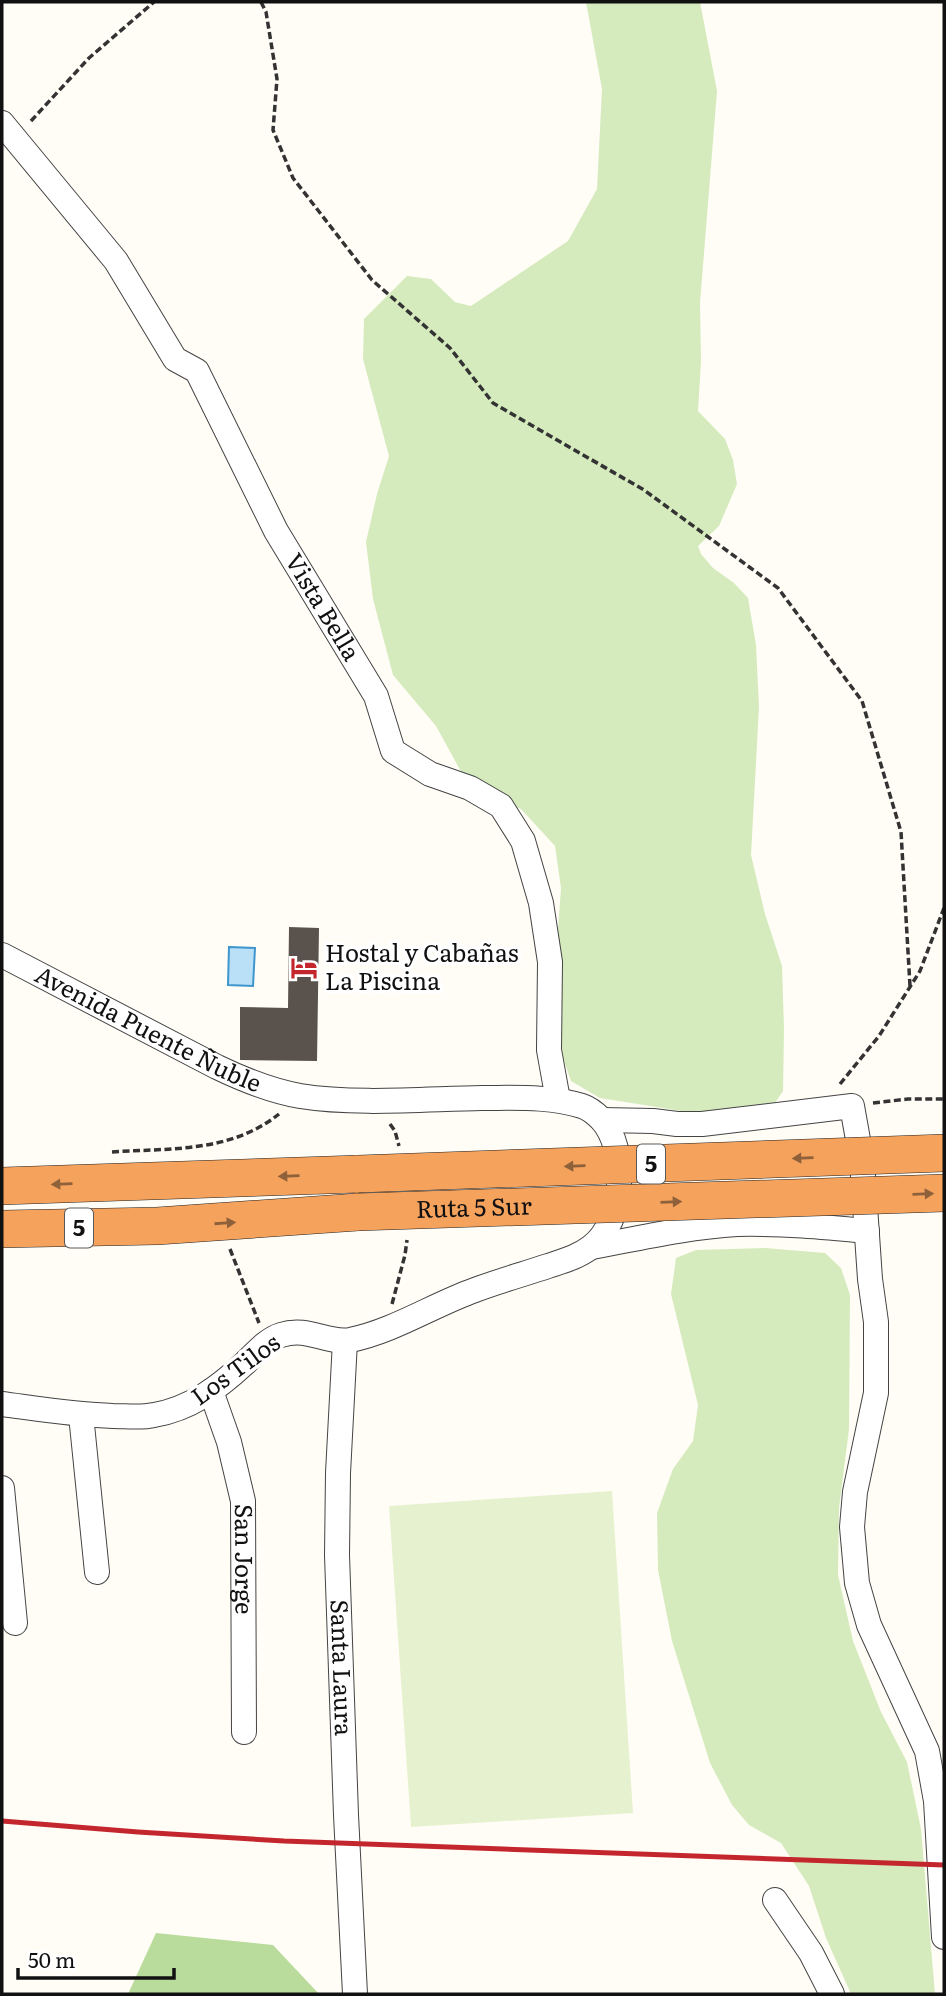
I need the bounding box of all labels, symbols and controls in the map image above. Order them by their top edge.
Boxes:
street label: Vista Bella [278,545,370,666]
place label: Hostal y Cabañas La Piscina [325,934,519,997]
hotel icon: Hostal y Cabañas La Piscina [289,953,319,983]
street label: Avenida Puente Ñuble [30,955,267,1099]
road number: 5 [637,1144,665,1184]
one-way arrow [791,1153,813,1164]
one-way arrow [564,1161,586,1172]
one-way arrow [278,1171,300,1182]
one-way arrow [51,1179,73,1190]
street label: Ruta 5 Sur [415,1186,533,1225]
one-way arrow [913,1188,935,1200]
one-way arrow [661,1197,683,1208]
road number: 5 [65,1208,93,1247]
one-way arrow [215,1217,237,1228]
street label: Los Tilos [183,1324,286,1412]
street label: San Jorge [228,1504,263,1615]
street label: Santa Laura [324,1599,363,1736]
scale bar [18,1937,173,1981]
text: 50 m [28,1943,75,1974]

